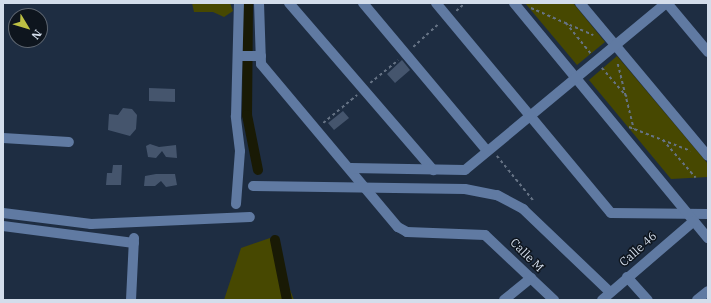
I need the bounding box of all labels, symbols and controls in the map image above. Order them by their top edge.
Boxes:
north arrow [8,8,48,48]
text: N [28,27,45,43]
street label: Calle 46 [616,229,660,269]
street label: Calle M [507,235,547,275]

